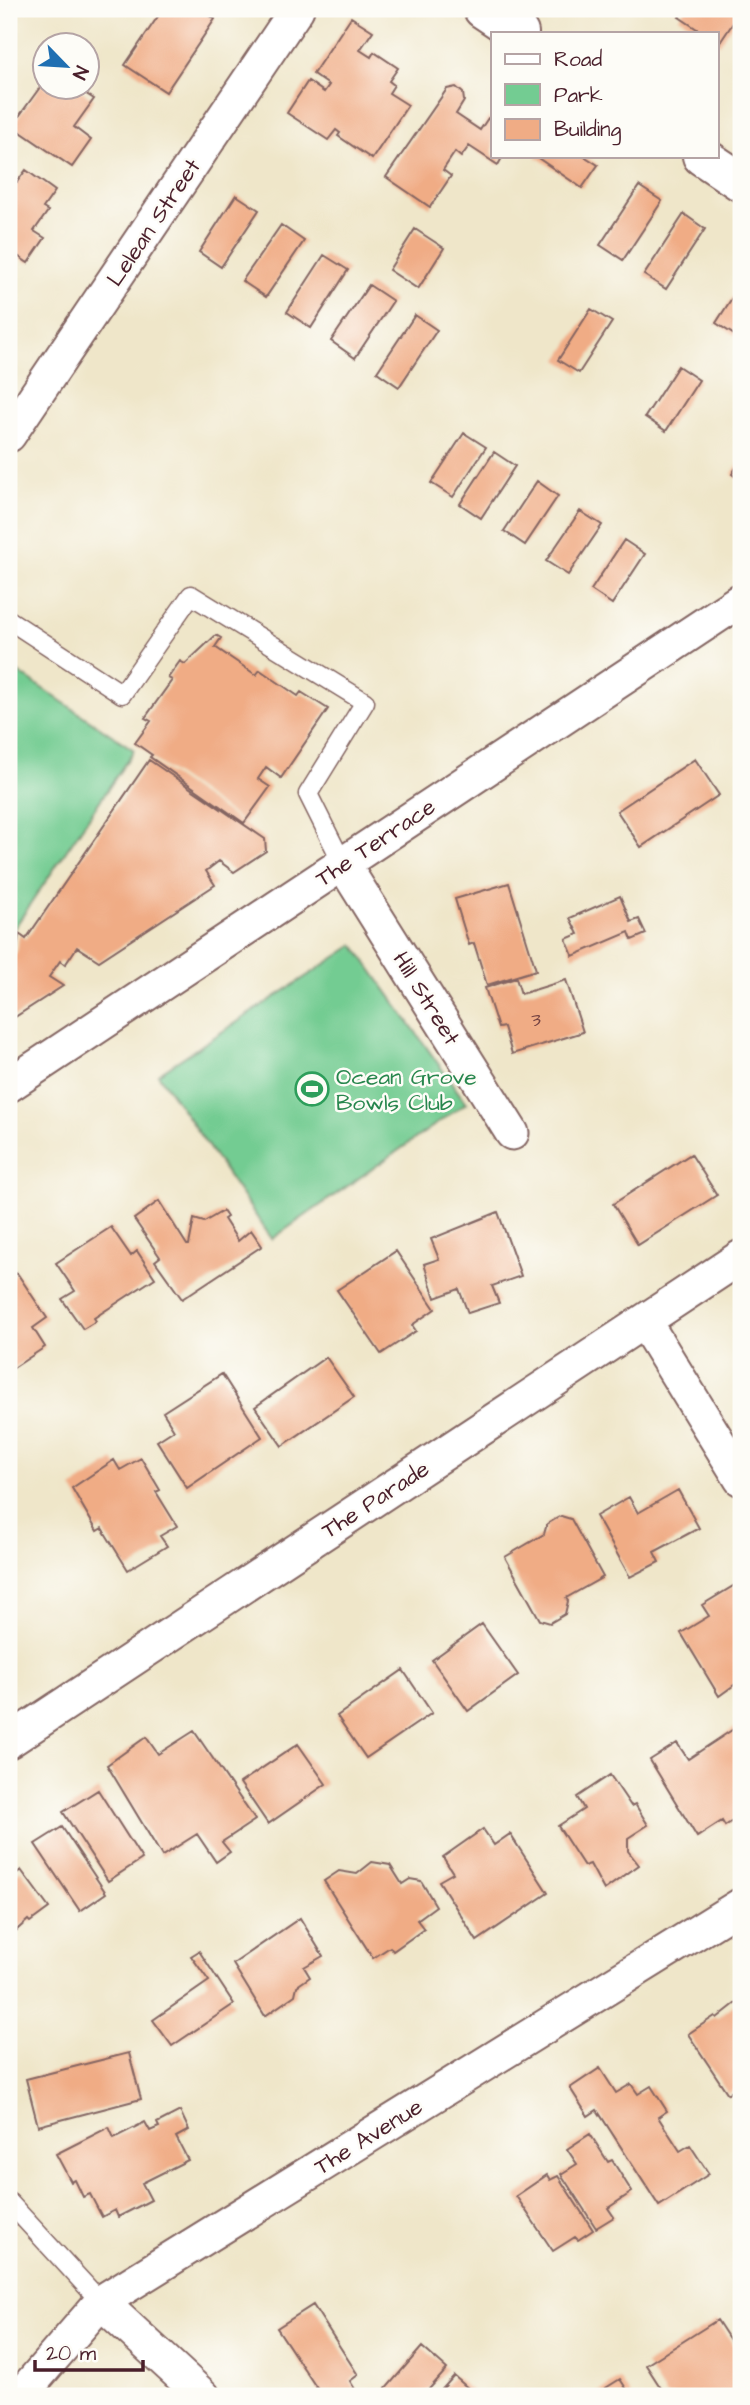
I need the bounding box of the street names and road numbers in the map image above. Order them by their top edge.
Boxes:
street label: Lelean Street [99,152,209,293]
street label: The Terrace [309,791,442,895]
street label: Hill Street [385,946,468,1052]
street label: The Parade [316,1453,436,1547]
street label: The Avenue [308,2091,429,2183]

